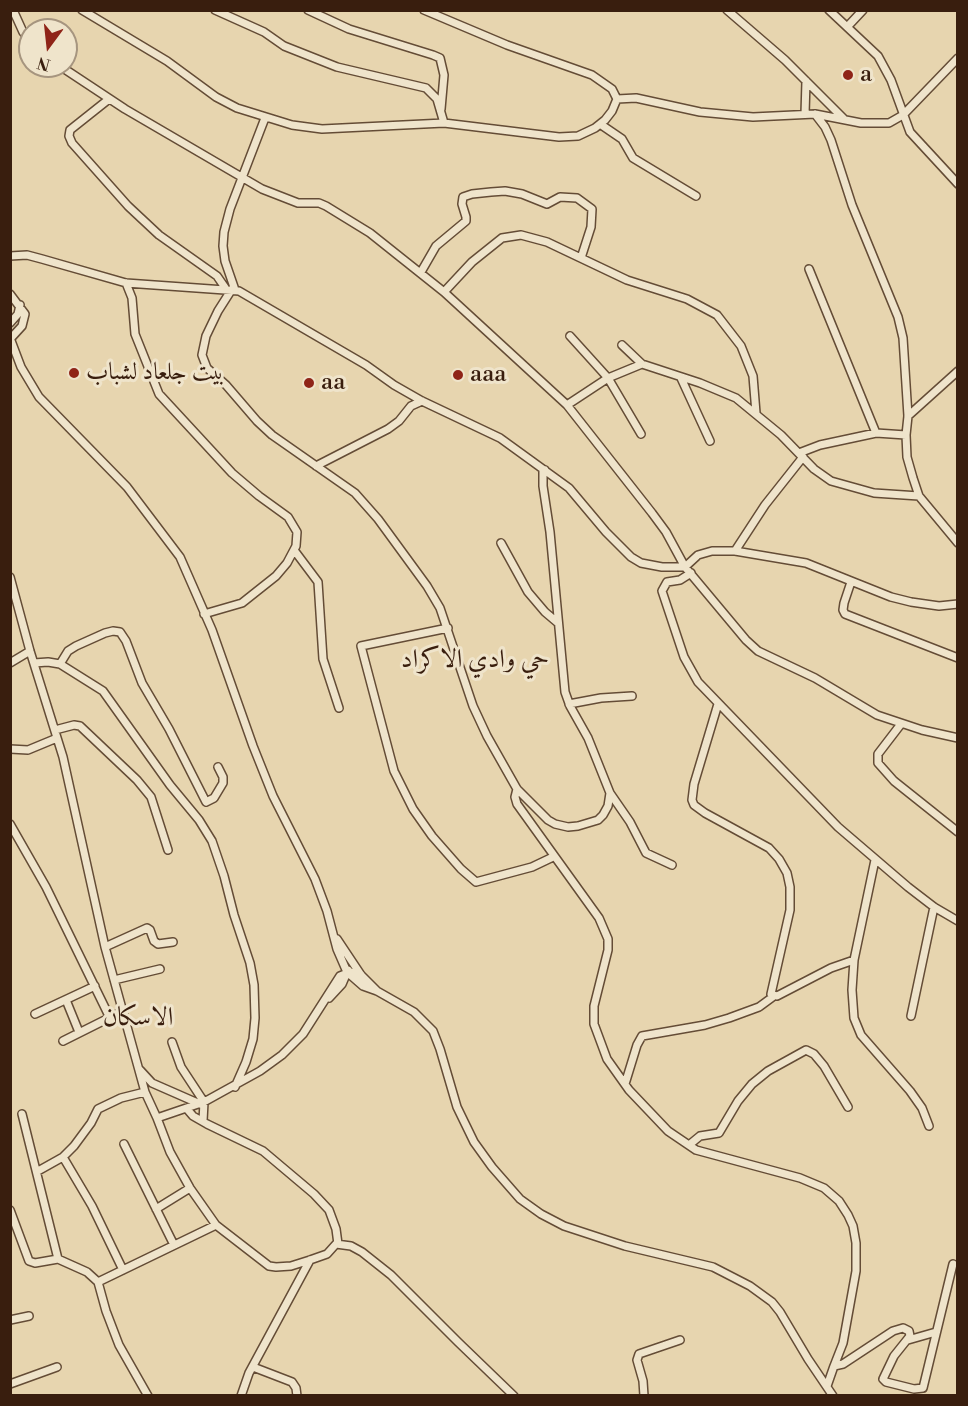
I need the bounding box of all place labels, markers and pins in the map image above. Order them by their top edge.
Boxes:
place label: a [860,61,872,89]
marker: a [841,68,855,82]
place label: بيت جلعاد لشباب [86,359,224,387]
place label: aaa [470,361,506,389]
marker: بيت جلعاد لشباب [67,366,81,380]
marker: aaa [451,368,465,382]
place label: aa [321,369,345,397]
marker: aa [302,376,316,390]

